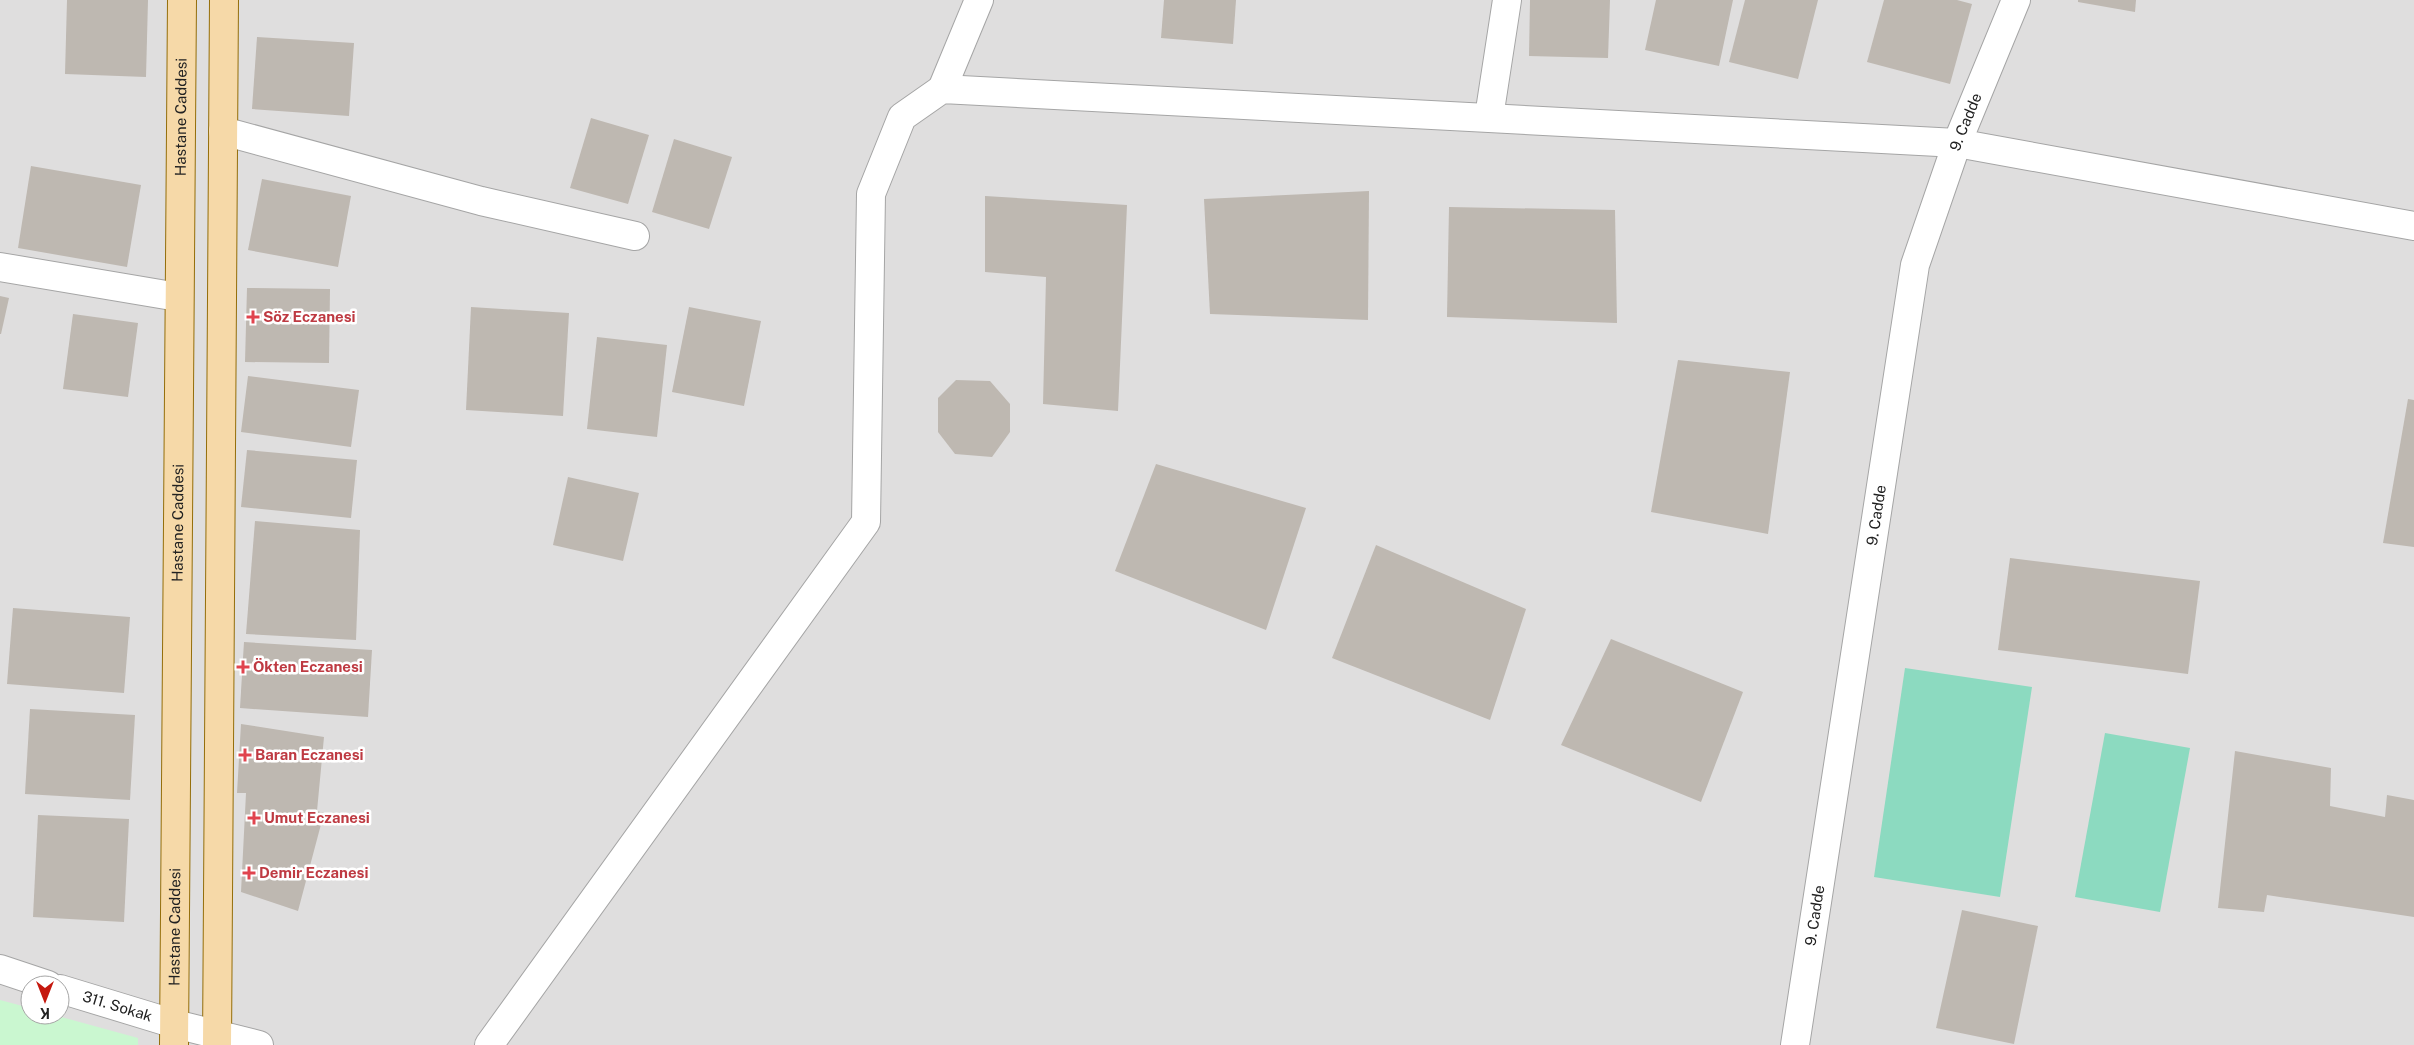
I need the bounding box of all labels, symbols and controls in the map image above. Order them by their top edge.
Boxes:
street label: Hastane Caddesi [172,58,190,176]
street label: 9. Cadde [1946,90,1985,153]
place label: Söz Eczanesi [263,308,356,325]
marker: Söz Eczanesi [247,311,259,323]
street label: Hastane Caddesi [169,464,186,582]
street label: 9. Cadde [1863,484,1889,547]
place label: Ökten Eczanesi [253,658,363,675]
marker: Ökten Eczanesi [237,661,249,673]
place label: Baran Eczanesi [255,746,364,763]
marker: Baran Eczanesi [239,749,251,761]
place label: Umut Eczanesi [264,809,370,826]
marker: Umut Eczanesi [248,812,260,824]
place label: Demir Eczanesi [259,864,369,881]
marker: Demir Eczanesi [243,867,255,879]
street label: Hastane Caddesi [165,868,183,986]
street label: 9. Cadde [1801,884,1827,947]
north arrow [20,975,70,1025]
street label: 311. Sokak [81,987,155,1025]
text: K [40,1005,50,1021]

